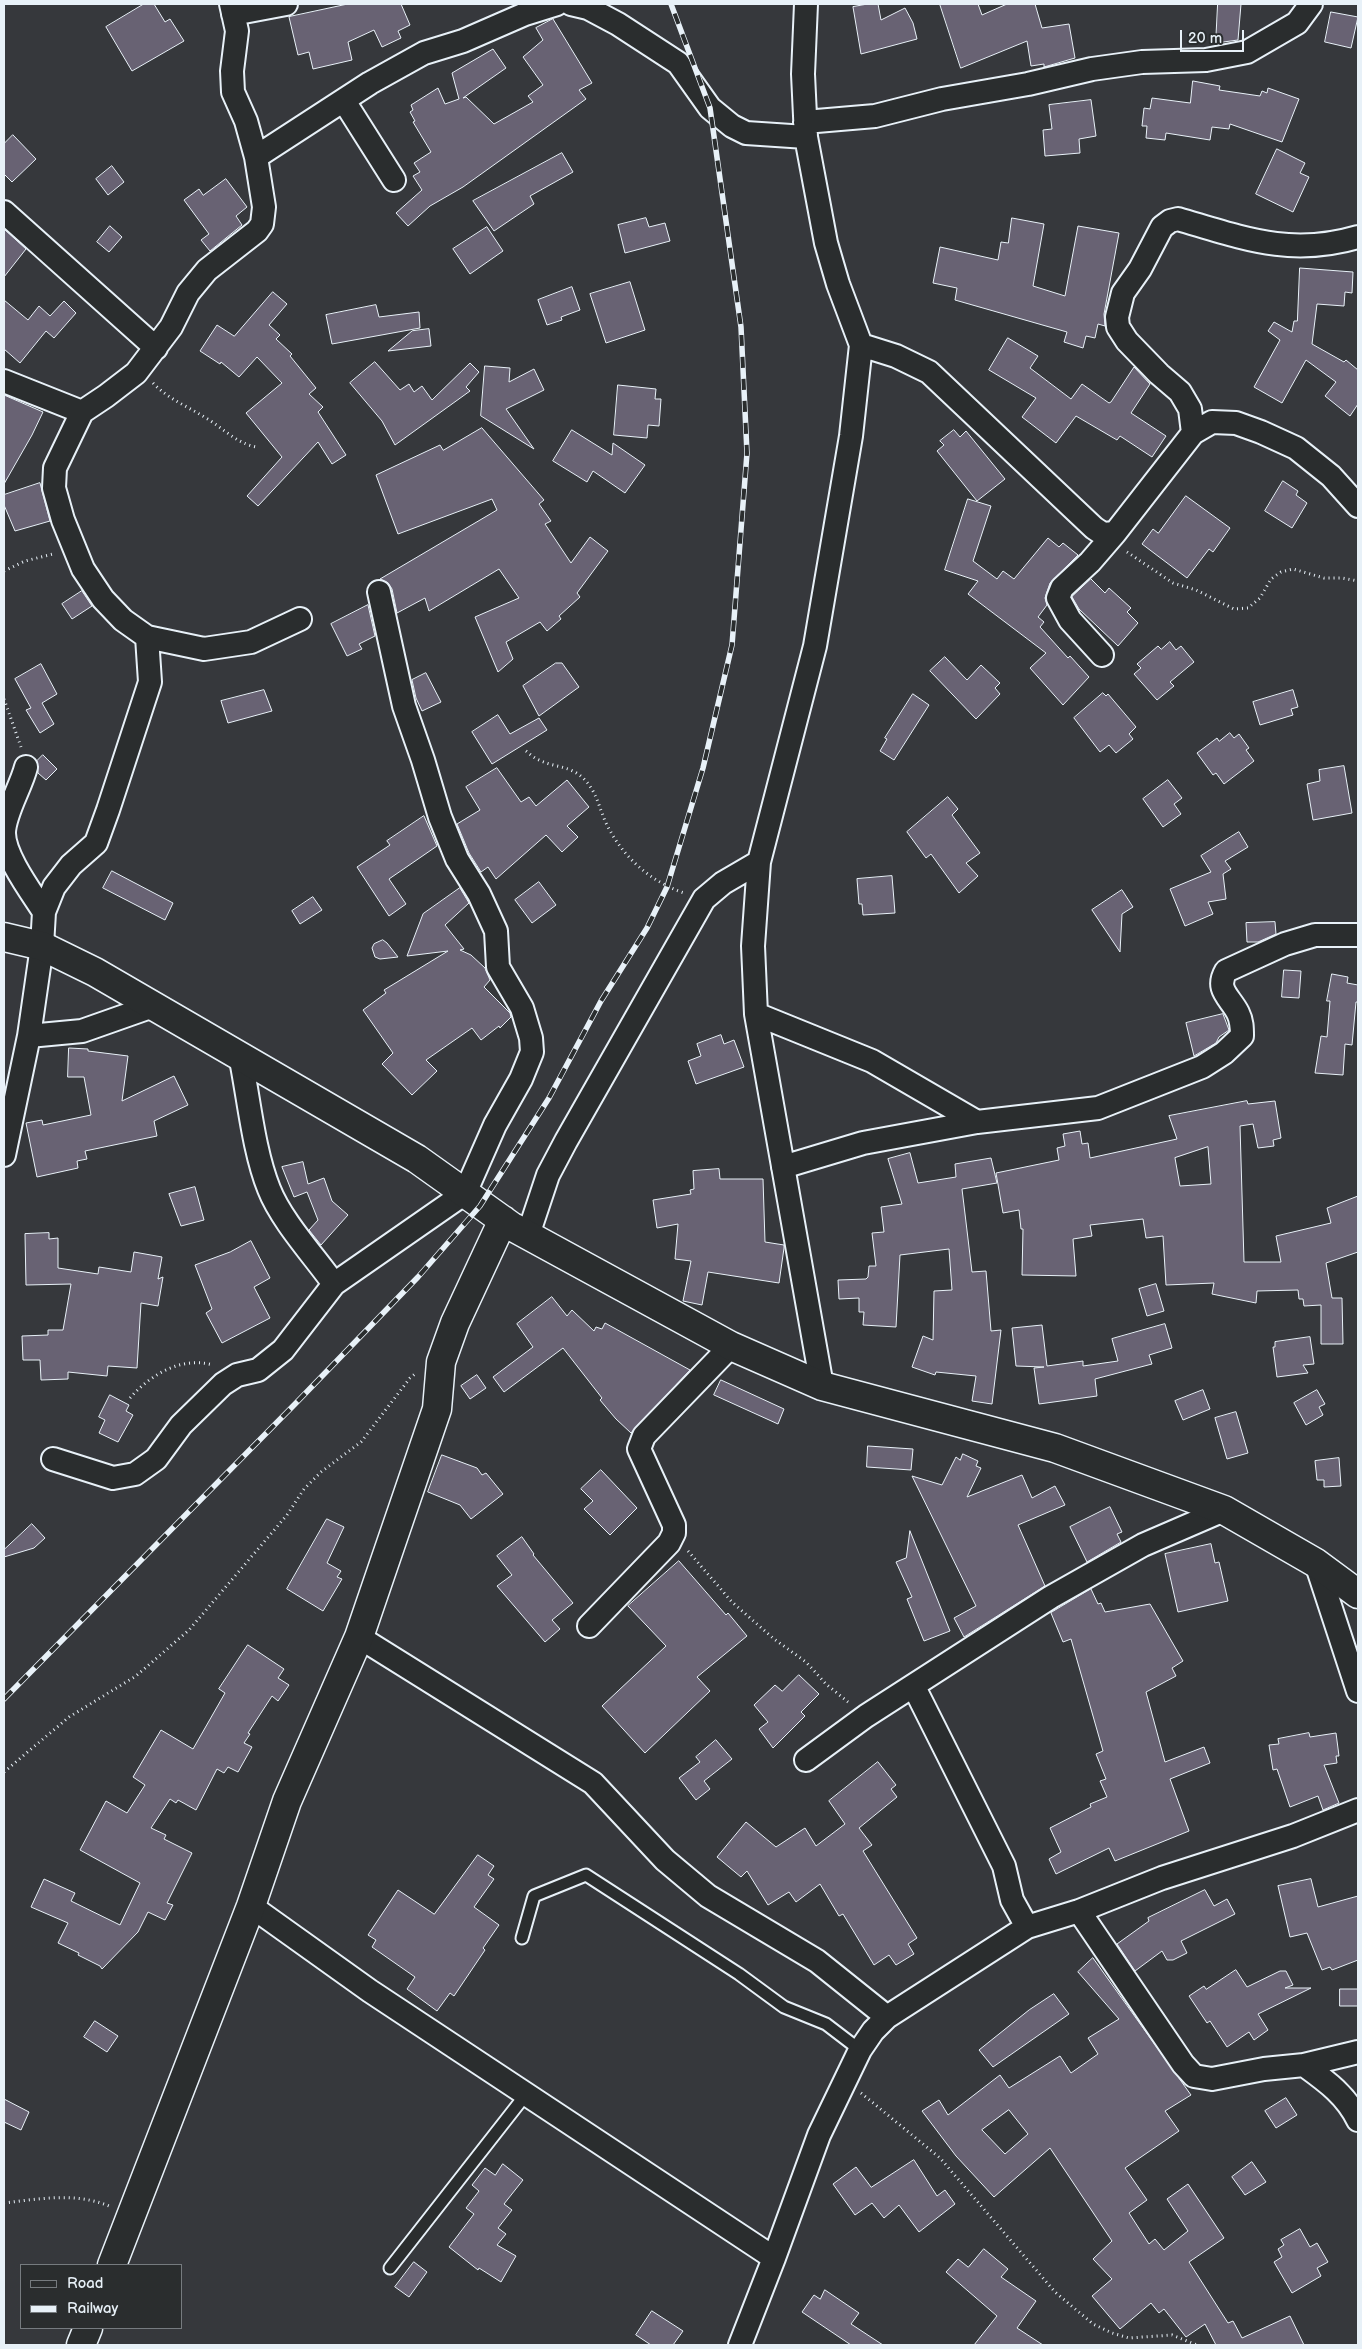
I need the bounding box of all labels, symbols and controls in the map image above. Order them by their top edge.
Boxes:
scale bar [1182,20,1246,52]
text: 20 m [1188,29,1222,48]
legend [20,2264,182,2329]
text: Road [67,2274,103,2293]
text: Railway [67,2299,118,2318]

